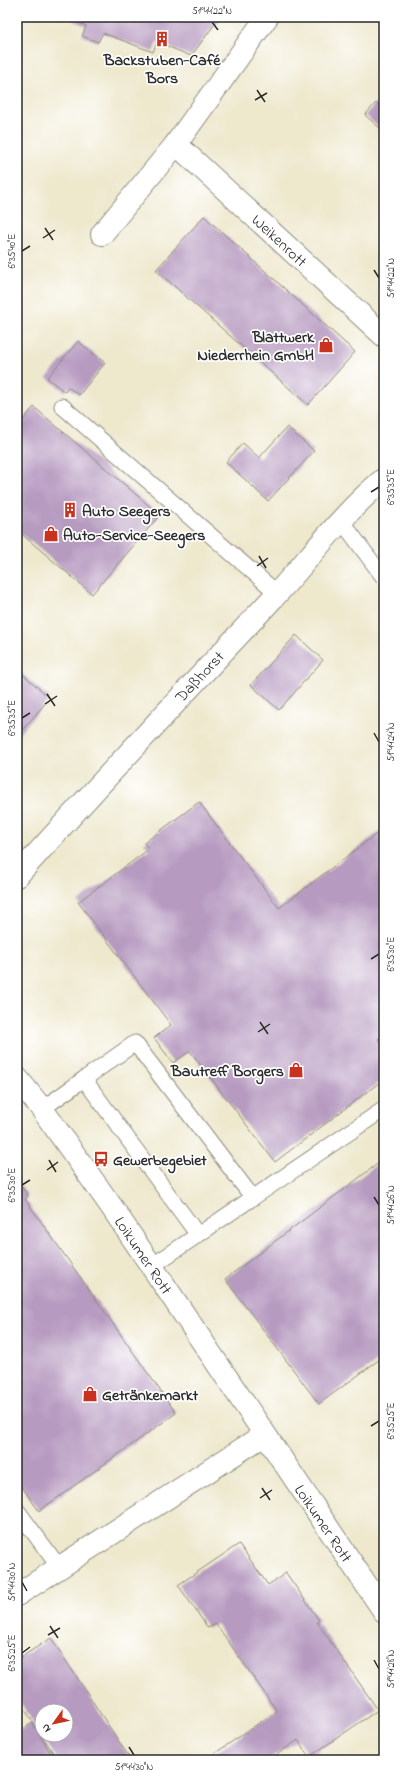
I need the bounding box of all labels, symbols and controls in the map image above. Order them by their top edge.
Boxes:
text: 51°44'22"N [192,4,232,19]
building icon: Backstuben-Café Bors [153,30,171,48]
place label: Backstuben-Café Bors [103,49,221,91]
street label: Weikenrott [245,209,312,274]
text: 6°35'40"E [5,234,20,268]
text: 51°44'22"N [384,258,399,298]
place label: Blattwerk Niederrhein GmbH [197,326,315,368]
shop icon: Blattwerk Niederrhein GmbH [317,336,335,354]
text: 6°35'35"E [384,469,399,505]
place label: Auto Seegers [82,500,171,525]
building icon: Auto Seegers [61,501,79,519]
place label: Auto-Service-Seegers [63,524,205,549]
shop icon: Auto-Service-Seegers [42,525,60,543]
street label: Daßhorst [169,646,231,709]
text: 6°35'35"E [5,700,20,736]
text: 51°44'24"N [384,722,399,762]
text: 6°35'30"E [384,937,399,971]
place label: Bautreff Borgers [170,1060,284,1085]
shop icon: Bautreff Borgers [287,1061,305,1079]
place label: Gewerbegebiet [113,1149,207,1174]
bus stop icon: Gewerbegebiet [92,1150,110,1168]
text: 6°35'30"E [5,1168,20,1202]
text: 51°44'26"N [384,1185,399,1225]
street label: Loikumer Rott [107,1212,178,1301]
place label: Getränkemarkt [102,1384,199,1408]
shop icon: Getränkemarkt [81,1385,99,1403]
text: 6°35'25"E [384,1402,399,1440]
street label: Loikumer Rott [287,1480,358,1569]
text: 51°44'30"N [5,1563,20,1601]
text: 6°35'25"E [5,1634,20,1672]
text: 51°44'28"N [384,1649,399,1688]
north arrow [34,1703,74,1743]
text: N [38,1720,55,1735]
text: 51°44'30"N [115,1760,153,1775]

